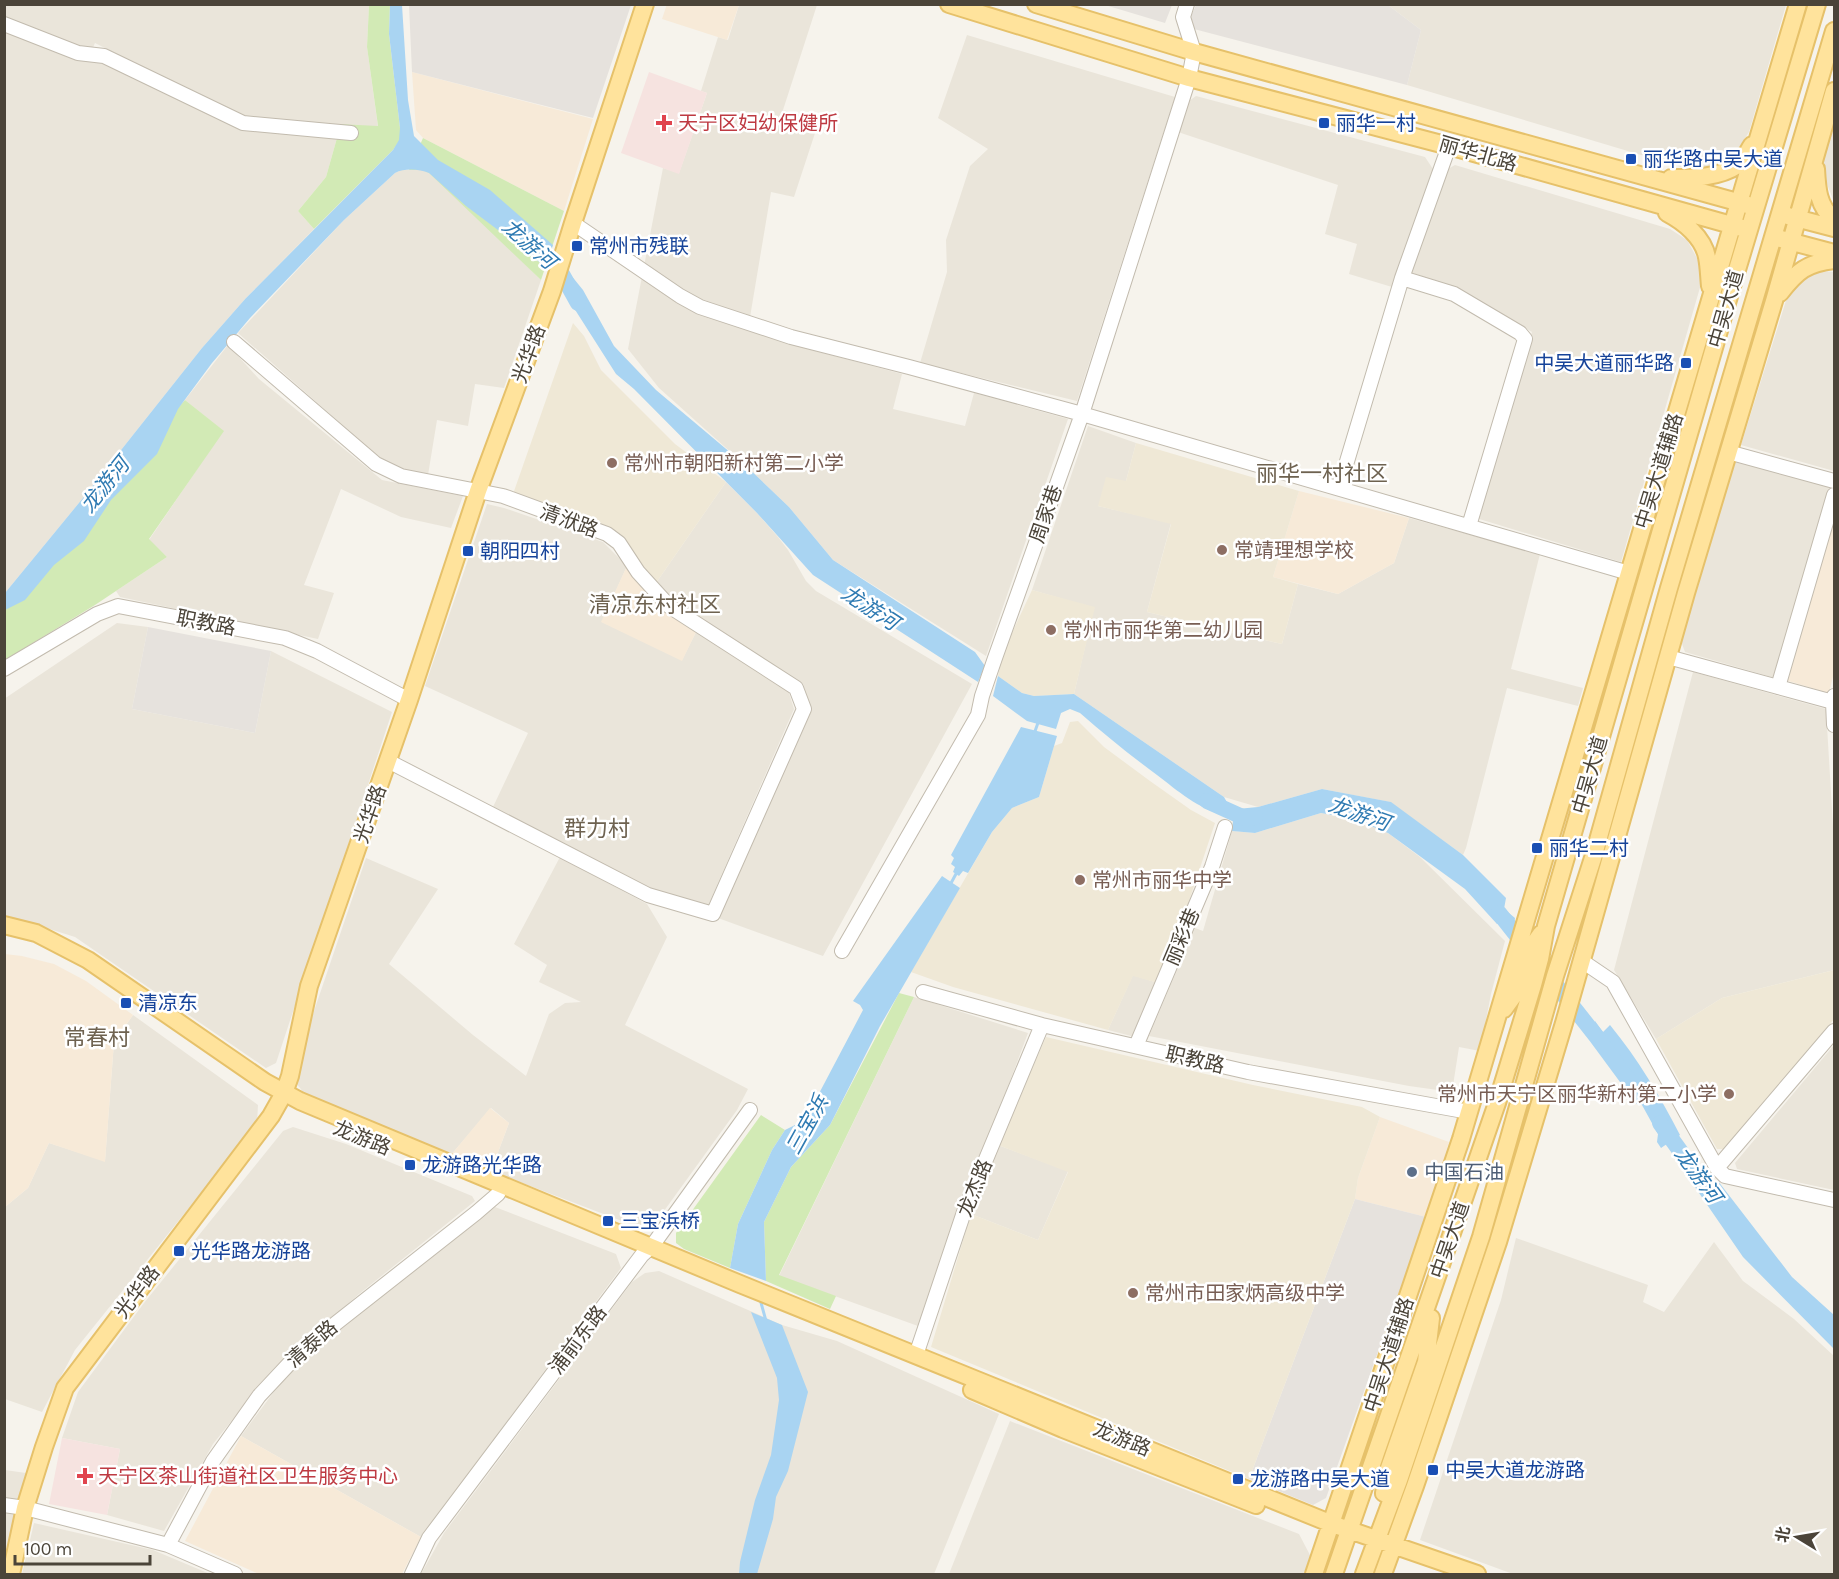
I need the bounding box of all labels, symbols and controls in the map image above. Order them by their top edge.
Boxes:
place label: 天宁区妇幼保健所 [678,112,838,135]
place label: 丽华一村 [1336,112,1416,135]
marker: 天宁区妇幼保健所 [655,114,673,132]
marker: 丽华一村 [1317,116,1331,130]
street label: 丽华北路 [1436,132,1520,176]
place label: 丽华路中吴大道 [1643,148,1783,171]
marker: 丽华路中吴大道 [1624,152,1638,166]
water label: 龙游河 [497,214,564,276]
place label: 常州市残联 [589,235,689,258]
marker: 常州市残联 [570,239,584,253]
street label: 中吴大道 [1704,267,1748,351]
street label: 光华路 [508,322,550,386]
place label: 中吴大道丽华路 [1534,352,1674,375]
marker: 中吴大道丽华路 [1679,356,1693,370]
street label: 中吴大道辅路 [1630,410,1688,532]
water label: 龙游河 [76,450,137,517]
place label: 常州市朝阳新村第二小学 [624,452,844,475]
marker: 常州市朝阳新村第二小学 [605,456,619,470]
district label: 丽华一村社区 [1256,461,1388,487]
street label: 周家巷 [1025,482,1067,546]
street label: 清洑路 [537,500,601,542]
place label: 常靖理想学校 [1234,539,1354,562]
place label: 朝阳四村 [480,540,560,563]
marker: 常靖理想学校 [1215,543,1229,557]
marker: 朝阳四村 [461,544,475,558]
water label: 龙游河 [837,581,906,637]
district label: 清凉东村社区 [589,592,721,618]
street label: 职教路 [174,606,238,640]
place label: 常州市丽华第二幼儿园 [1063,619,1263,642]
marker: 常州市丽华第二幼儿园 [1044,623,1058,637]
street label: 中吴大道 [1568,733,1612,817]
street label: 光华路 [349,782,391,846]
water label: 龙游河 [1325,792,1396,837]
district label: 群力村 [564,816,630,842]
place label: 丽华二村 [1549,837,1629,860]
marker: 丽华二村 [1530,841,1544,855]
place label: 常州市丽华中学 [1092,869,1232,892]
marker: 常州市丽华中学 [1073,873,1087,887]
street label: 丽彩巷 [1160,905,1204,969]
place label: 清凉东 [138,992,198,1015]
marker: 清凉东 [119,996,133,1010]
district label: 常春村 [64,1025,130,1051]
street label: 职教路 [1163,1042,1227,1078]
place label: 常州市天宁区丽华新村第二小学 [1437,1083,1717,1106]
marker: 常州市天宁区丽华新村第二小学 [1722,1087,1736,1101]
water label: 三宝浜 [781,1090,834,1158]
street label: 龙游路 [330,1116,394,1160]
water label: 龙游河 [1670,1142,1729,1211]
place label: 龙游路光华路 [422,1154,542,1177]
street label: 龙杰路 [953,1156,997,1220]
marker: 龙游路光华路 [403,1158,417,1172]
place label: 中国石油 [1424,1161,1504,1184]
marker: 中国石油 [1405,1165,1419,1179]
street label: 中吴大道 [1426,1198,1474,1282]
place label: 三宝浜桥 [620,1210,700,1233]
marker: 三宝浜桥 [601,1214,615,1228]
place label: 光华路龙游路 [191,1240,311,1263]
marker: 光华路龙游路 [172,1244,186,1258]
street label: 光华路 [110,1261,164,1323]
place label: 常州市田家炳高级中学 [1145,1282,1345,1305]
marker: 常州市田家炳高级中学 [1126,1286,1140,1300]
street label: 中吴大道辅路 [1360,1294,1418,1416]
street label: 浦前东路 [545,1301,611,1379]
street label: 清泰路 [282,1316,342,1372]
street label: 龙游路 [1090,1417,1154,1461]
place label: 中吴大道龙游路 [1445,1459,1585,1482]
marker: 中吴大道龙游路 [1426,1463,1440,1477]
place label: 天宁区茶山街道社区卫生服务中心 [98,1465,398,1488]
marker: 天宁区茶山街道社区卫生服务中心 [76,1467,94,1485]
place label: 龙游路中吴大道 [1250,1468,1390,1491]
marker: 龙游路中吴大道 [1231,1472,1245,1486]
north arrow [1767,1507,1827,1567]
text: 北 [1772,1525,1794,1544]
scale bar [15,1528,150,1566]
text: 100 m [24,1538,72,1560]

